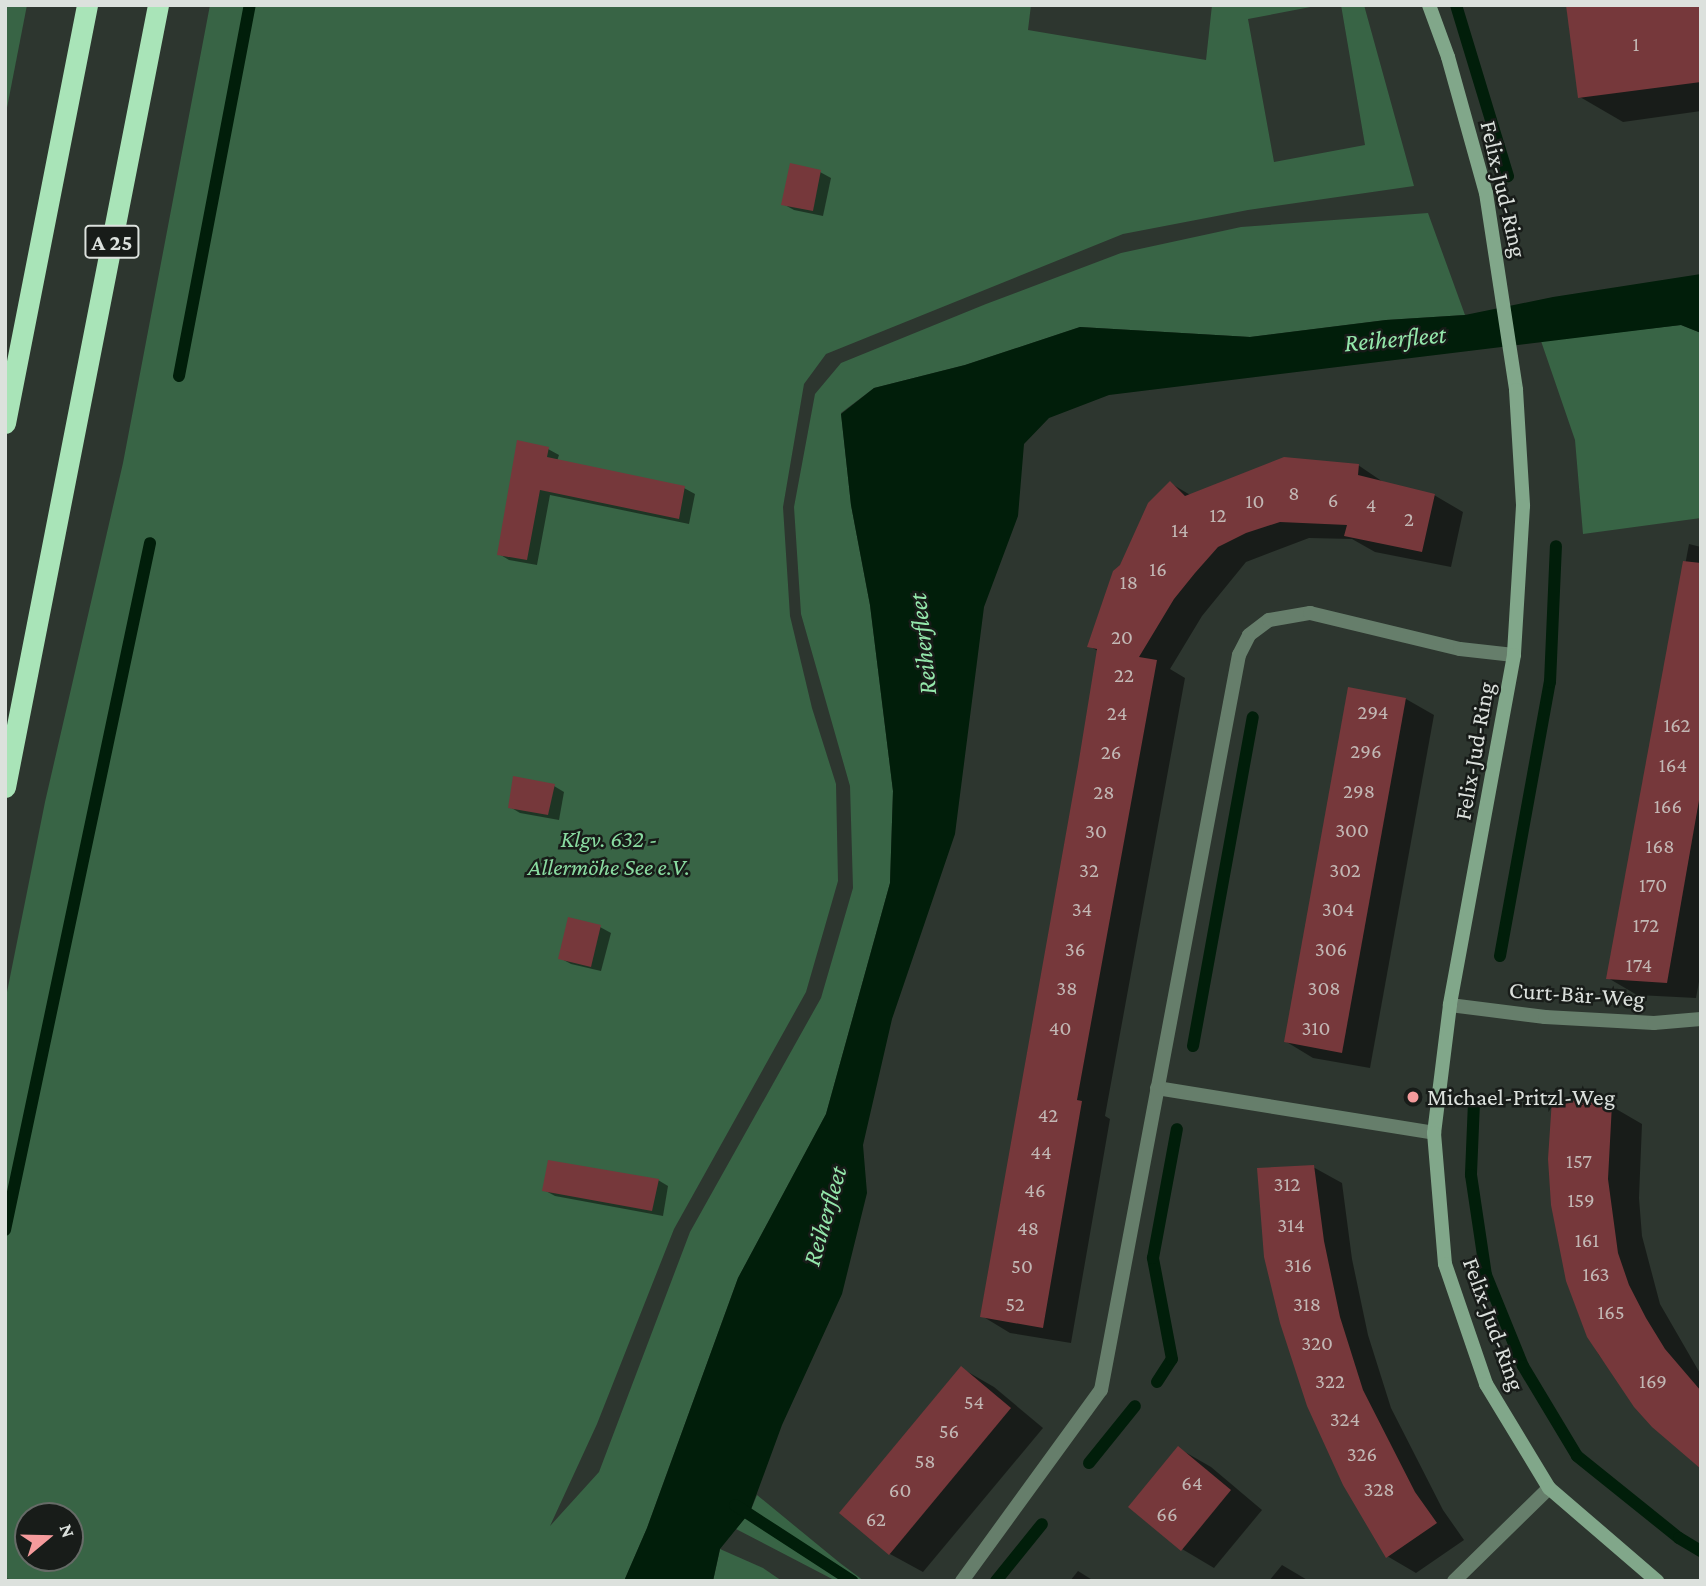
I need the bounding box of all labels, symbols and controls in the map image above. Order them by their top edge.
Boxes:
house number: 1 [1633,31,1639,57]
street label: Felix-Jud-Ring [1474,118,1534,260]
road number: A 25 [84,222,140,262]
water label: Reiherfleet [1343,319,1447,359]
house number: 8 [1288,480,1300,506]
house number: 6 [1328,487,1338,513]
house number: 10 [1246,488,1264,514]
house number: 4 [1366,492,1376,518]
house number: 12 [1210,502,1226,528]
house number: 2 [1404,506,1414,532]
house number: 14 [1171,517,1189,543]
house number: 16 [1149,556,1167,582]
house number: 18 [1120,569,1138,595]
water label: Reiherfleet [902,592,944,696]
house number: 20 [1111,624,1133,650]
house number: 22 [1114,662,1134,688]
street label: Felix-Jud-Ring [1448,680,1500,822]
house number: 294 [1357,699,1389,725]
house number: 24 [1107,700,1127,726]
house number: 162 [1663,712,1691,738]
house number: 296 [1350,738,1382,764]
house number: 26 [1101,739,1121,765]
house number: 164 [1659,752,1687,778]
house number: 298 [1343,778,1375,804]
house number: 28 [1093,779,1115,805]
house number: 166 [1654,793,1682,819]
house number: 300 [1335,817,1369,843]
house number: 30 [1085,818,1107,844]
park label: Klgv. 632 - Allermöhe See e.V. [528,825,690,881]
house number: 168 [1646,833,1674,859]
house number: 32 [1079,857,1099,883]
house number: 302 [1329,857,1361,883]
house number: 170 [1639,872,1667,898]
house number: 34 [1072,896,1092,922]
house number: 304 [1322,896,1354,922]
house number: 172 [1633,912,1659,938]
house number: 36 [1065,936,1085,962]
house number: 306 [1315,936,1347,962]
house number: 174 [1626,952,1652,978]
house number: 38 [1056,975,1078,1001]
house number: 308 [1307,975,1341,1001]
street label: Curt-Bär-Weg [1508,975,1646,1013]
house number: 40 [1049,1015,1071,1041]
house number: 310 [1302,1015,1330,1041]
place label: Michael-Pritzl-Weg [1427,1083,1615,1111]
marker: Michael-Pritzl-Weg [1405,1089,1421,1105]
house number: 42 [1038,1102,1058,1128]
house number: 44 [1030,1139,1052,1165]
house number: 157 [1566,1148,1592,1174]
water label: Reiherfleet [796,1163,854,1269]
house number: 312 [1274,1171,1300,1197]
house number: 46 [1024,1177,1046,1203]
house number: 159 [1567,1187,1595,1213]
house number: 314 [1277,1212,1305,1238]
house number: 48 [1017,1215,1039,1241]
house number: 161 [1575,1227,1599,1253]
house number: 316 [1284,1252,1312,1278]
house number: 50 [1011,1253,1033,1279]
street label: Felix-Jud-Ring [1457,1253,1531,1395]
house number: 163 [1583,1261,1609,1287]
house number: 52 [1005,1291,1025,1317]
house number: 318 [1293,1291,1321,1317]
house number: 165 [1597,1299,1625,1325]
house number: 320 [1301,1330,1333,1356]
house number: 322 [1315,1368,1345,1394]
house number: 169 [1639,1368,1667,1394]
house number: 54 [964,1389,984,1415]
house number: 324 [1330,1406,1360,1432]
house number: 56 [939,1418,959,1444]
house number: 326 [1347,1441,1377,1467]
house number: 58 [914,1448,936,1474]
house number: 64 [1181,1470,1203,1496]
house number: 328 [1363,1476,1395,1502]
house number: 60 [889,1477,911,1503]
house number: 66 [1156,1501,1178,1527]
north arrow [14,1502,84,1572]
house number: 62 [866,1506,886,1532]
text: N [55,1521,79,1540]

